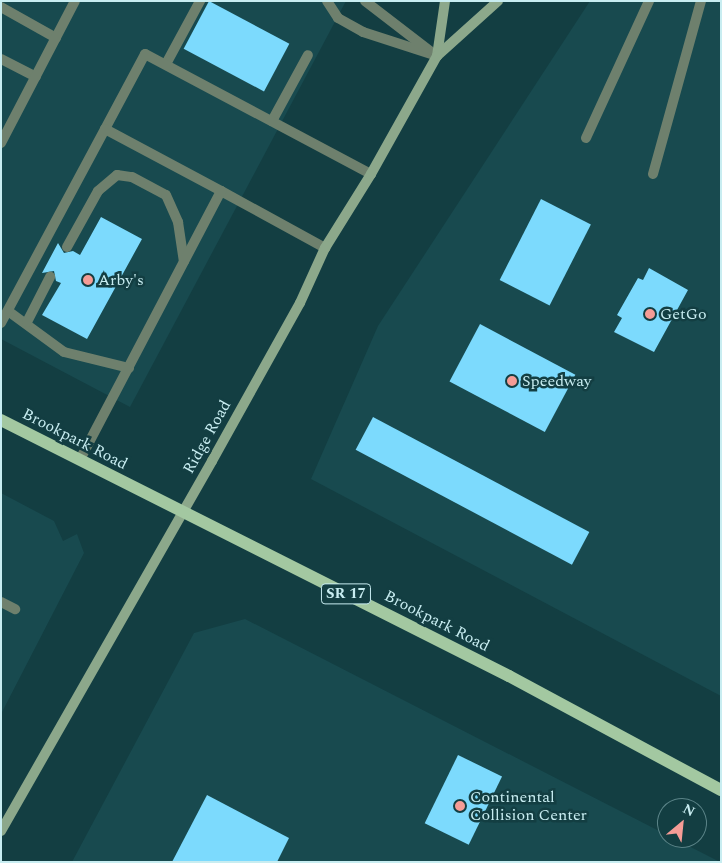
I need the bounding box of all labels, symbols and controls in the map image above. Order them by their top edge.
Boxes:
place label: Arby's [98,270,144,290]
marker: Arby's [82,274,94,286]
place label: GetGo [660,304,707,324]
marker: GetGo [644,308,656,320]
place label: Speedway [522,371,592,391]
marker: Speedway [506,375,518,387]
street label: Ridge Road [179,397,235,477]
street label: Brookpark Road [19,404,131,474]
road number: SR 17 [320,582,372,606]
street label: Brookpark Road [381,586,493,656]
place label: Continental Collision Center [470,787,587,825]
north arrow [657,798,707,848]
text: N [679,798,699,822]
marker: Continental Collision Center [454,800,466,812]

